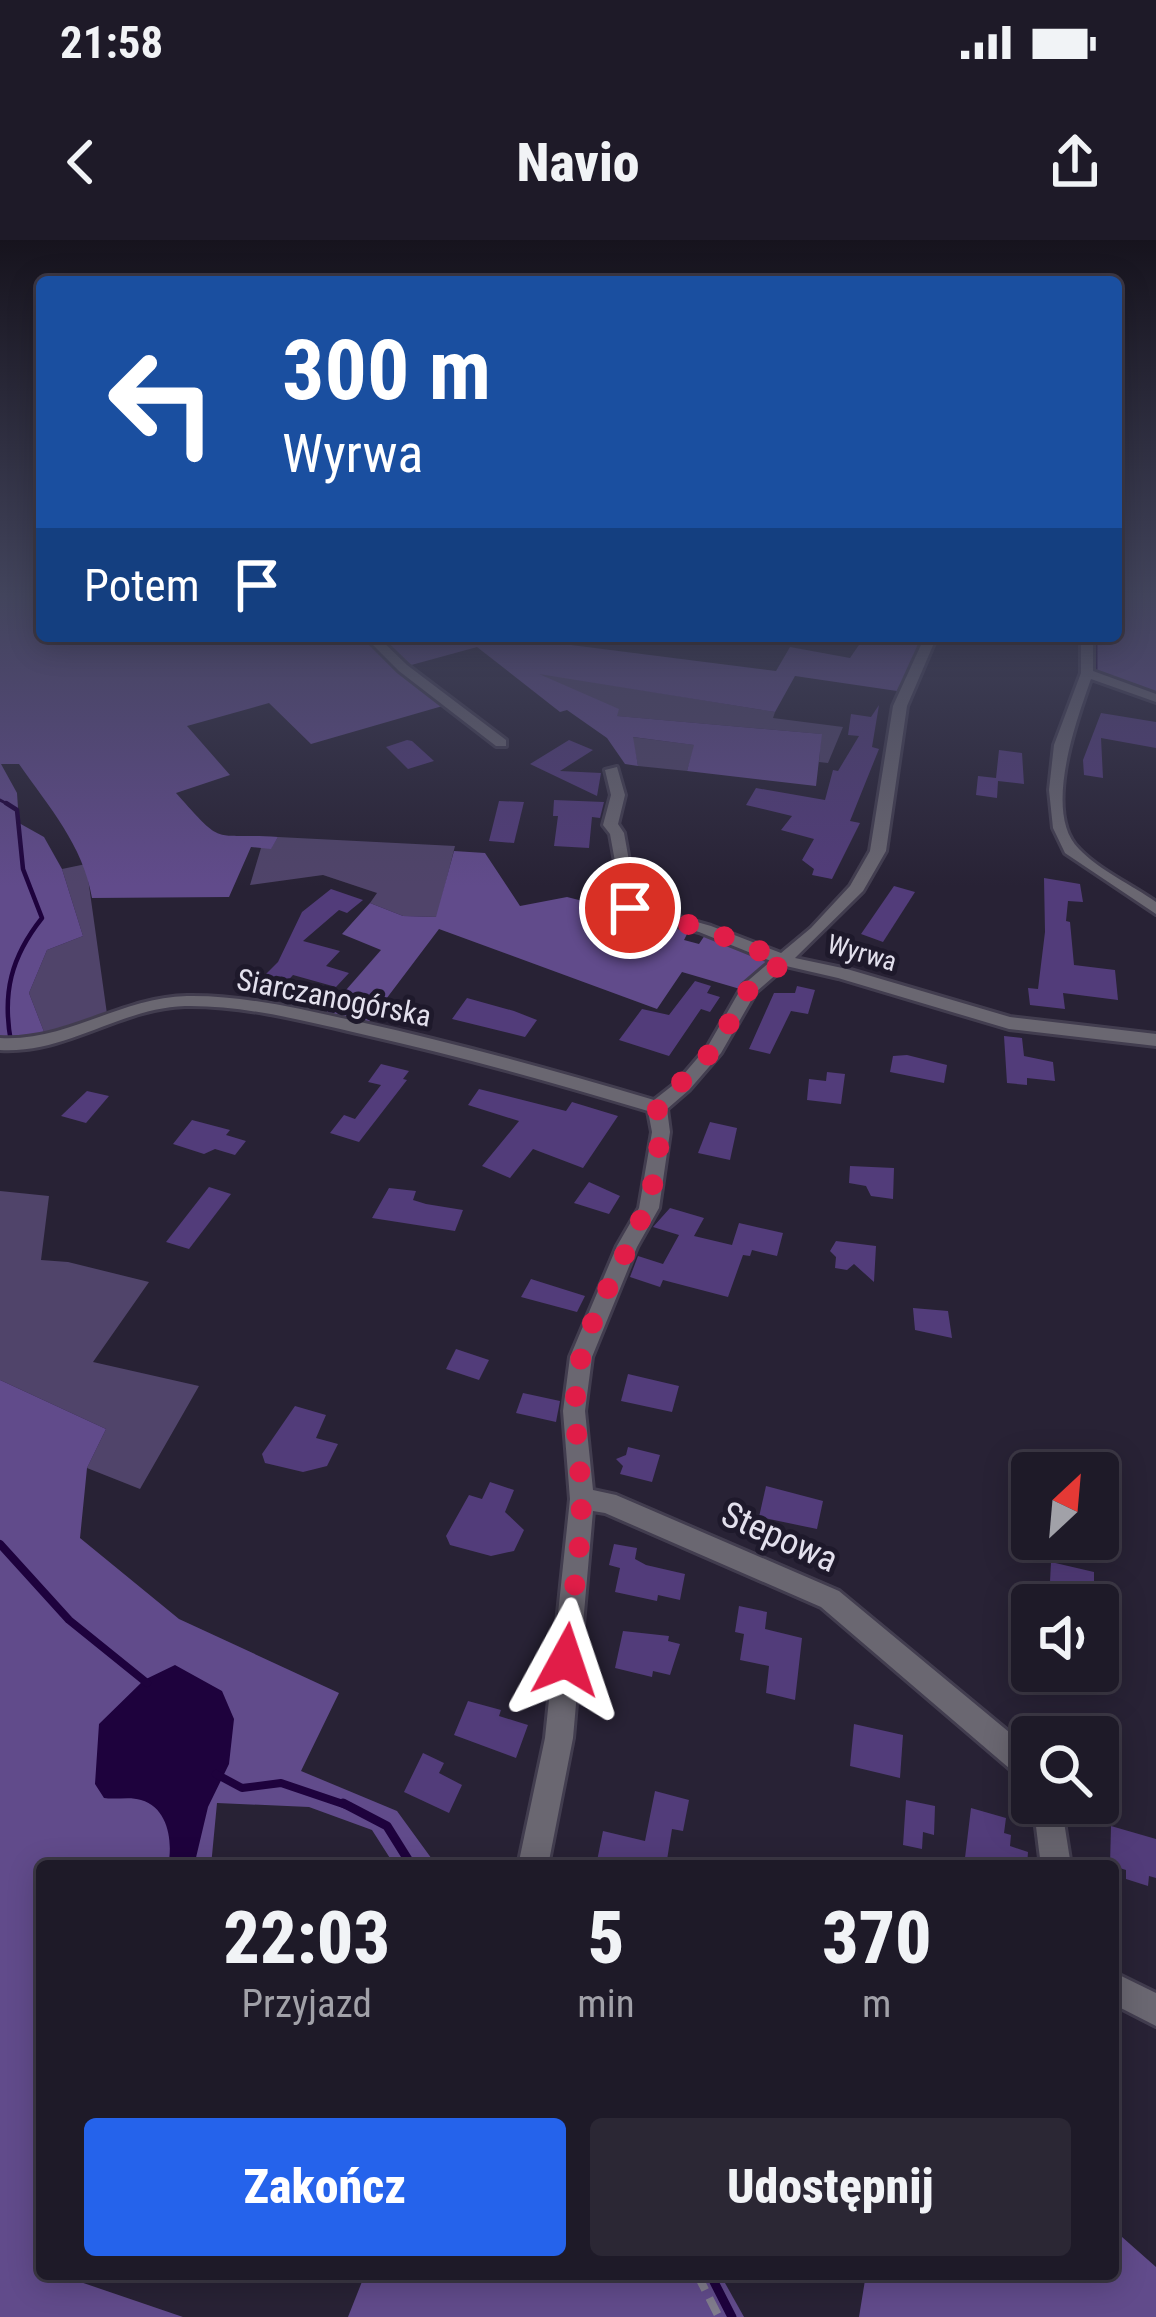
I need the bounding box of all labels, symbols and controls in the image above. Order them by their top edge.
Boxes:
text: 21:58 [60,16,163,69]
icon: back [48,129,114,195]
icon: share [1042,129,1108,195]
text: Navio [516,131,640,194]
text: 300 m [282,321,491,420]
icon: left [84,324,240,480]
text: Wyrwa [282,422,424,485]
icon: arrive [224,552,290,618]
text: Potem [84,559,200,612]
pin [579,857,681,959]
icon: arrive [597,875,663,941]
street label: Wyrwa [824,928,900,978]
street label: Siarczanogórska [234,962,434,1034]
north arrow [1011,1452,1119,1560]
map controls [1011,1452,1119,1824]
street label: Stepowa [715,1493,844,1581]
button: sound [1011,1584,1119,1692]
position arrow [503,1597,629,1723]
button: search [1011,1716,1119,1824]
text: 22:03 [223,1896,390,1981]
text: 5 [588,1896,624,1981]
text: 370 [822,1896,932,1981]
text: Przyjazd [241,1981,372,2027]
text: min [577,1981,635,2027]
text: m [862,1981,891,2027]
button: Zakończ [84,2118,566,2256]
button: Udostępnij [590,2118,1071,2256]

